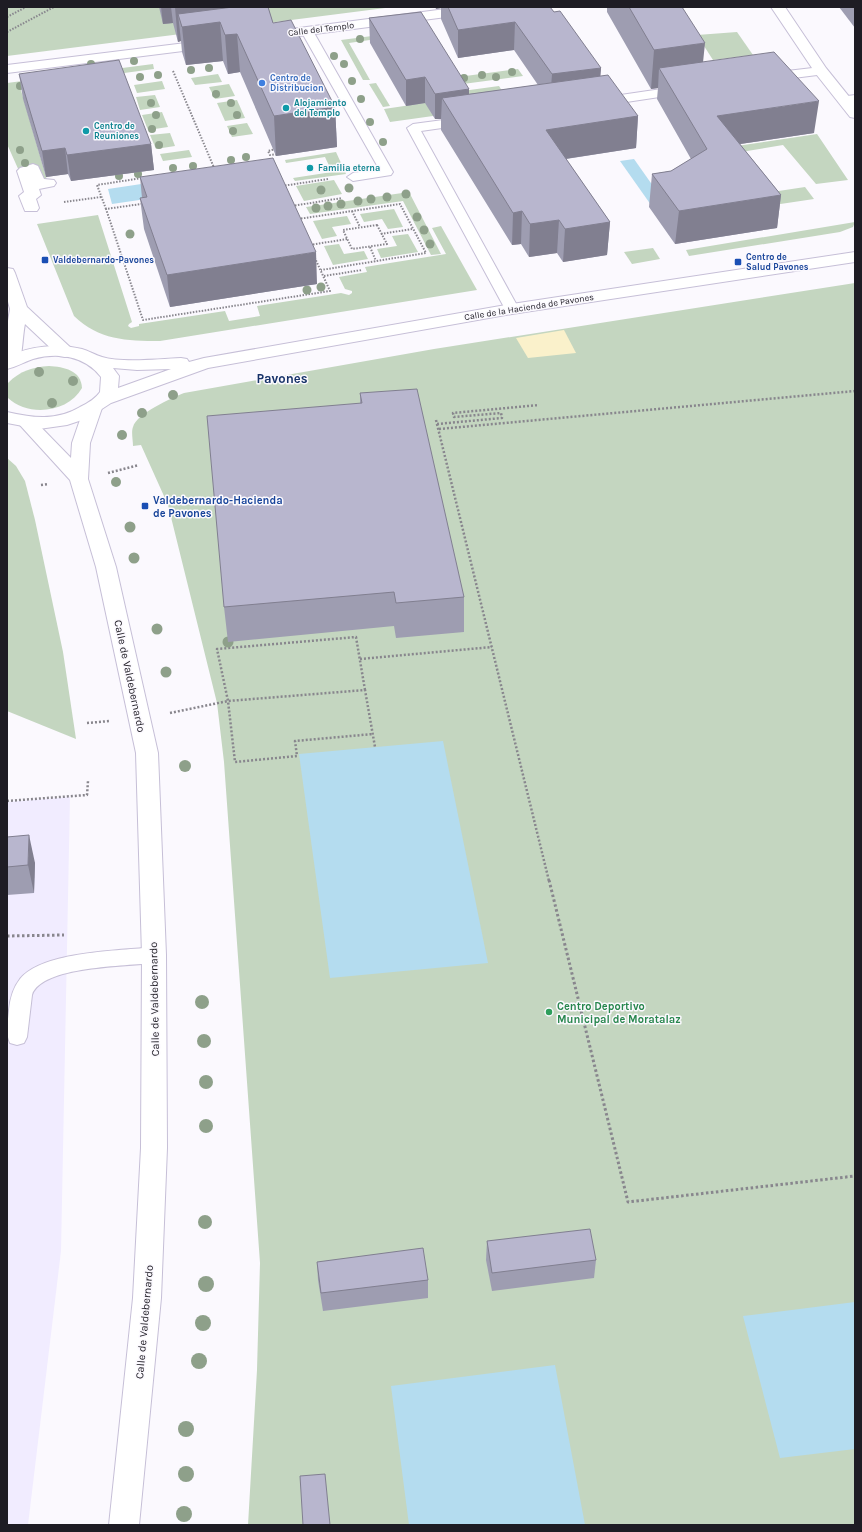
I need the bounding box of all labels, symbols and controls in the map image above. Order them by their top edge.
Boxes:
street label: Calle del Templo [287,20,355,38]
place label: Centro de Distribucion [270,73,324,93]
marker: Centro de Distribucion [257,78,267,88]
place label: Alojamiento del Templo [294,98,346,118]
marker: Alojamiento del Templo [281,103,291,113]
place label: Centro de Reuniones [94,121,139,141]
marker: Centro de Reuniones [81,126,91,136]
marker: Familia eterna [305,163,315,173]
place label: Familia eterna [318,163,380,173]
place label: Centro de Salud Pavones [746,252,809,272]
marker: Valdebernardo-Pavones [40,255,50,265]
place label: Valdebernardo-Pavones [53,255,154,265]
marker: Centro de Salud Pavones [733,257,743,267]
street label: Calle de la Hacienda de Pavones [464,292,595,322]
district label: Pavones [256,371,308,386]
place label: Valdebernardo-Hacienda de Pavones [153,494,283,520]
marker: Valdebernardo-Hacienda de Pavones [140,501,150,511]
street label: Calle de Valdebernardo [111,619,148,733]
street label: Calle de Valdebernardo [147,942,162,1056]
place label: Centro Deportivo Municipal de Moratalaz [557,1000,681,1026]
marker: Centro Deportivo Municipal de Moratalaz [544,1007,554,1017]
street label: Calle de Valdebernardo [133,1264,156,1380]

